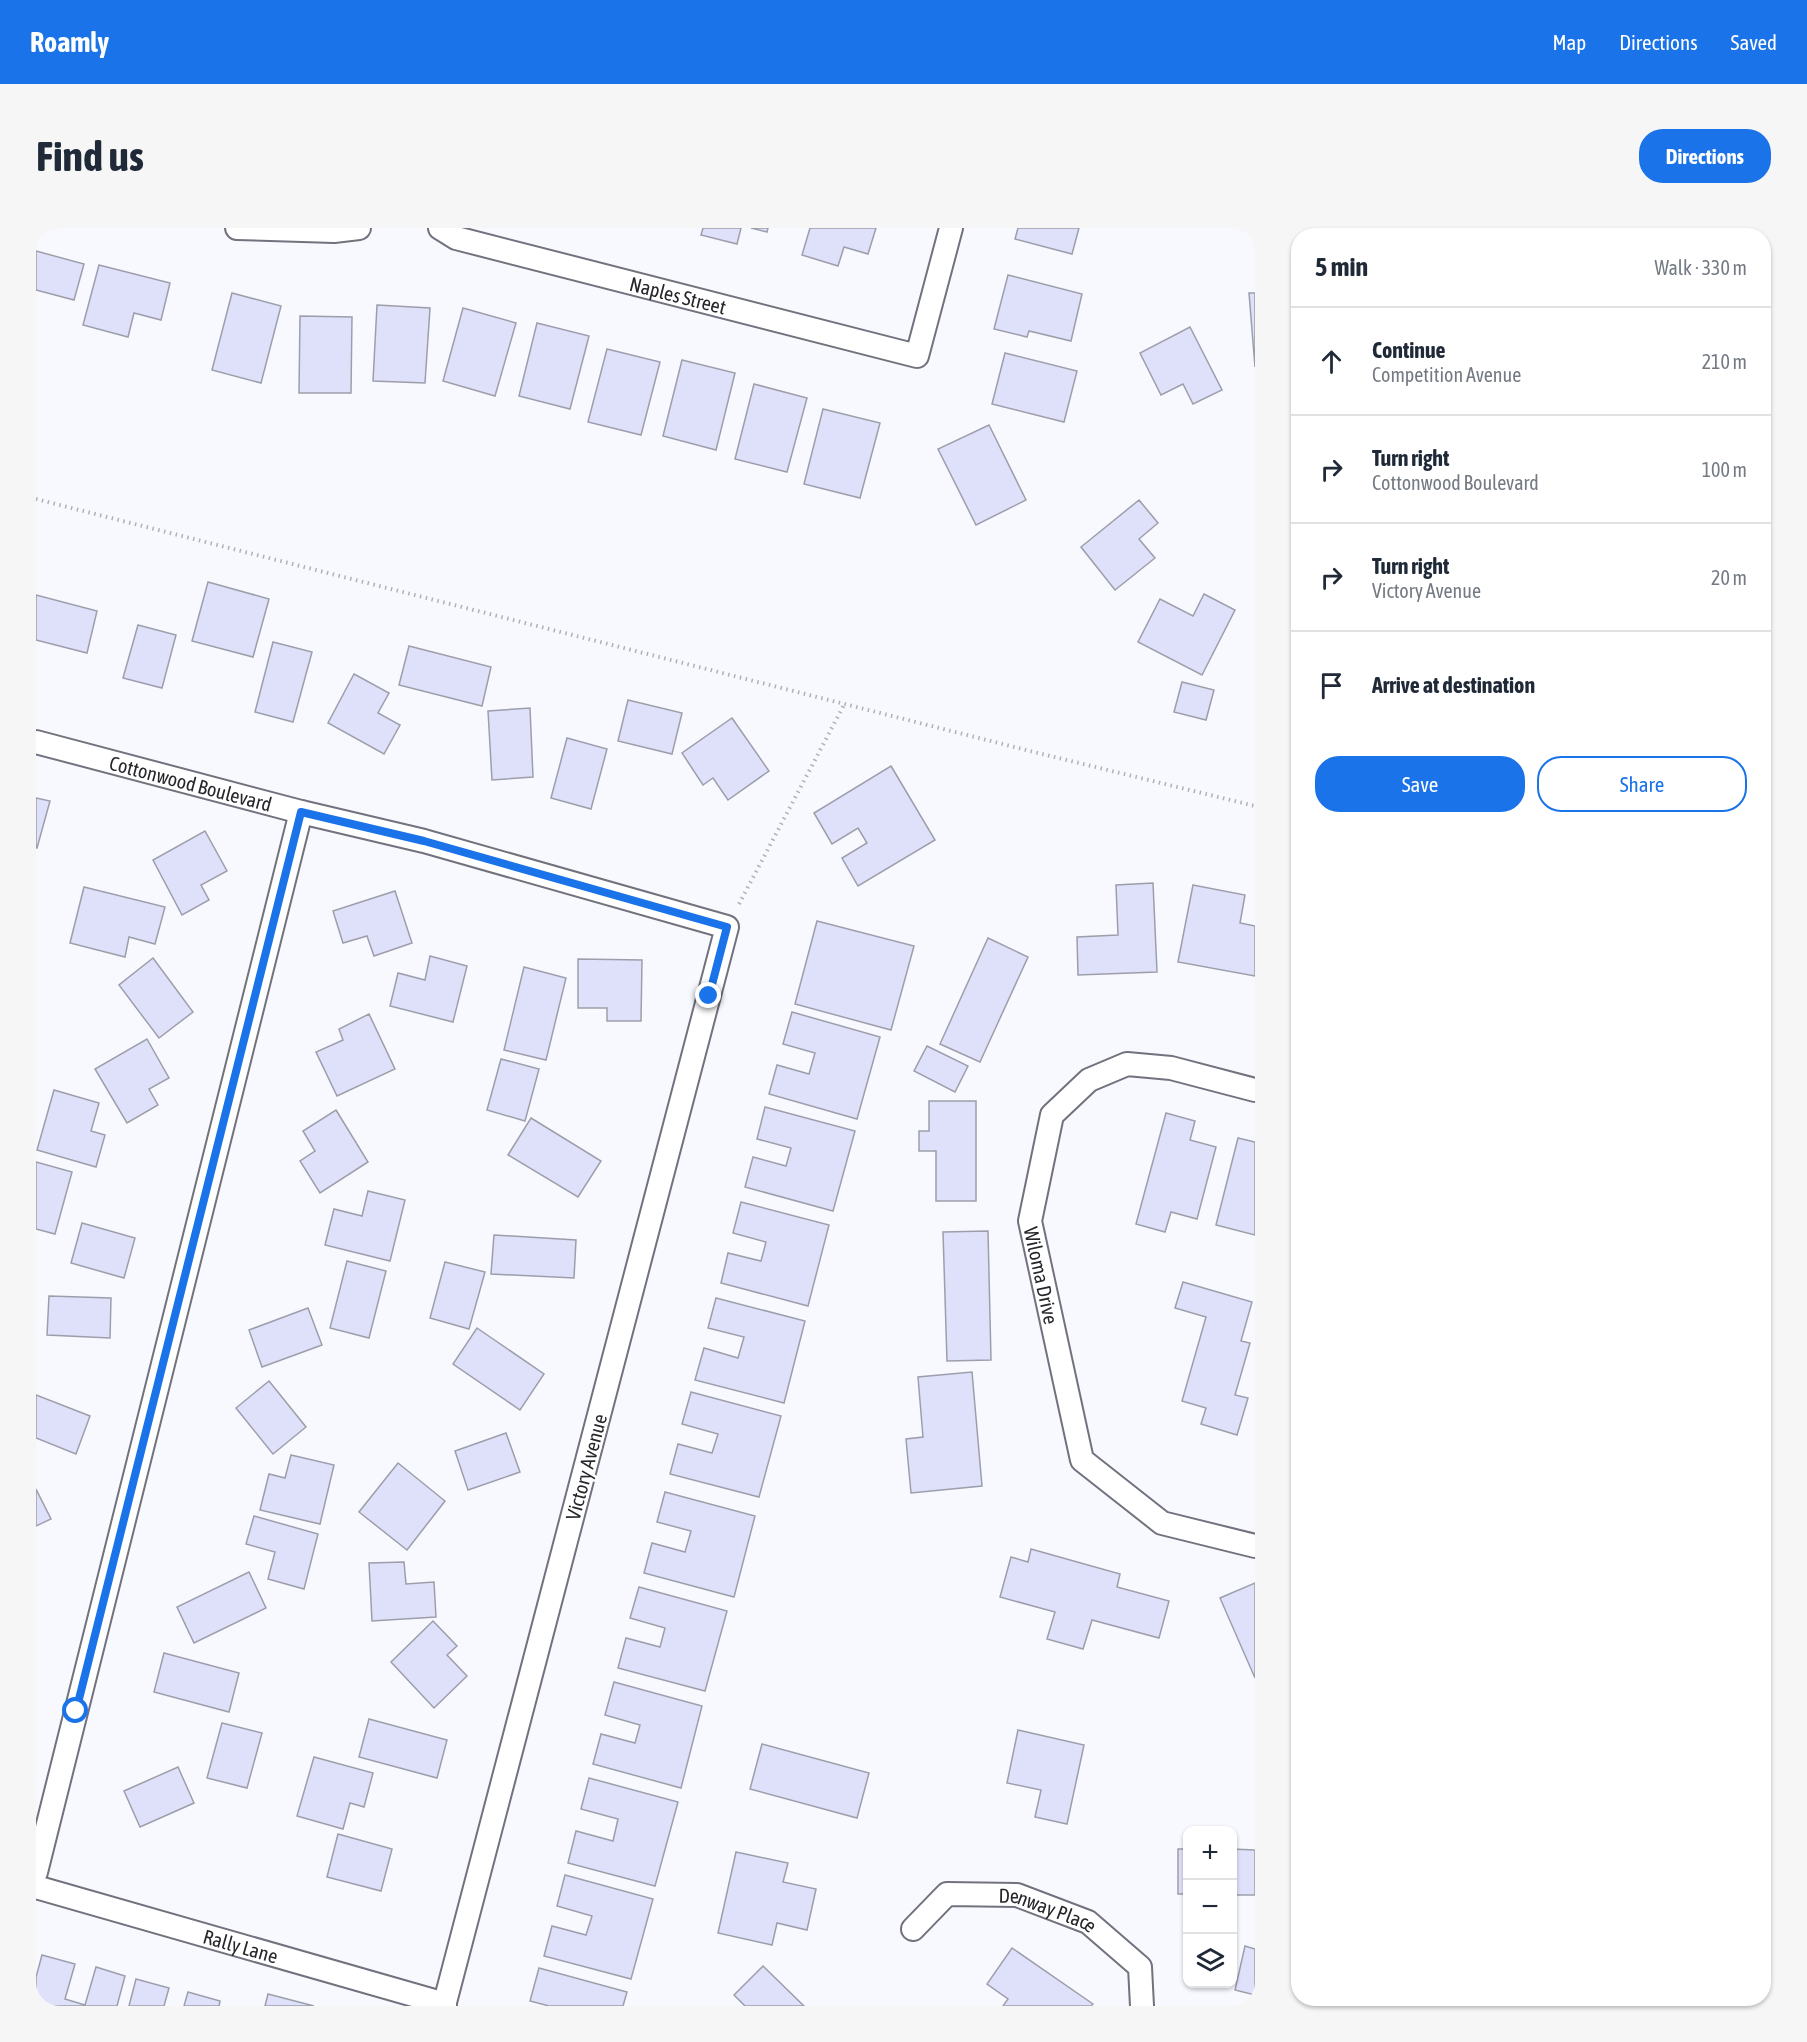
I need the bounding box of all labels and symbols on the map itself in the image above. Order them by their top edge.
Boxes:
street label: Naples Street [627,271,729,318]
street label: Cottonwood Boulevard [107,750,274,815]
route end [695,982,721,1008]
street label: Wiloma Drive [1020,1225,1064,1326]
street label: Victory Avenue [561,1411,611,1523]
route start [62,1697,88,1723]
street label: Denway Place [999,1883,1102,1936]
street label: Rally Lane [201,1924,281,1967]

